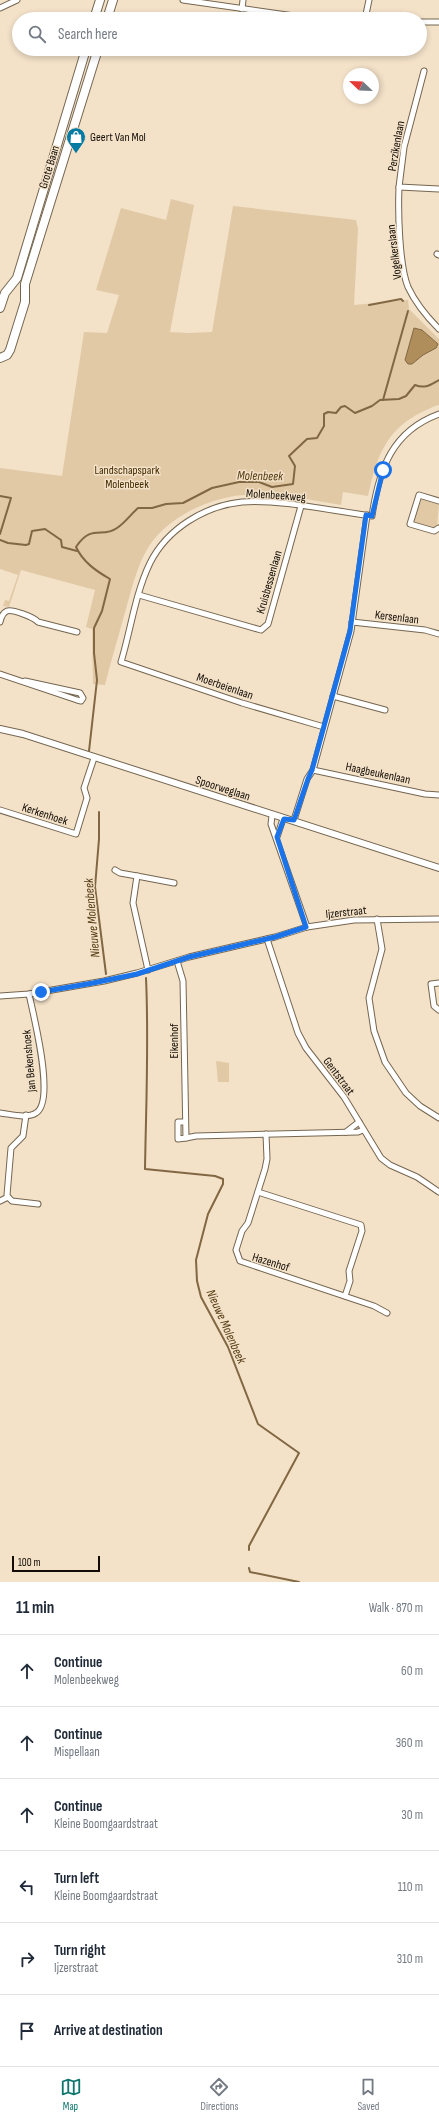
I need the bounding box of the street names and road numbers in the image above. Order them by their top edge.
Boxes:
street label: Perzikenlaan [385,120,408,172]
street label: Grote Baan [36,144,63,191]
street label: Vogelkerslaan [384,224,405,280]
street label: Molenbeekweg [246,486,307,505]
street label: Kruisbessenlaan [253,549,286,616]
street label: Kersenlaan [374,607,420,628]
street label: Moerbeienlaan [195,670,255,703]
street label: Haagbeukenlaan [344,759,412,788]
street label: Spoorweglaan [194,773,252,804]
street label: Kerkenhoek [20,800,70,829]
street label: Ijzerstraat [325,903,368,922]
street label: Eikenhof [167,1023,182,1059]
street label: Jan Bekenshoek [19,1029,40,1094]
street label: Gentstraat [319,1054,358,1099]
street label: Hazenhof [250,1250,292,1275]

